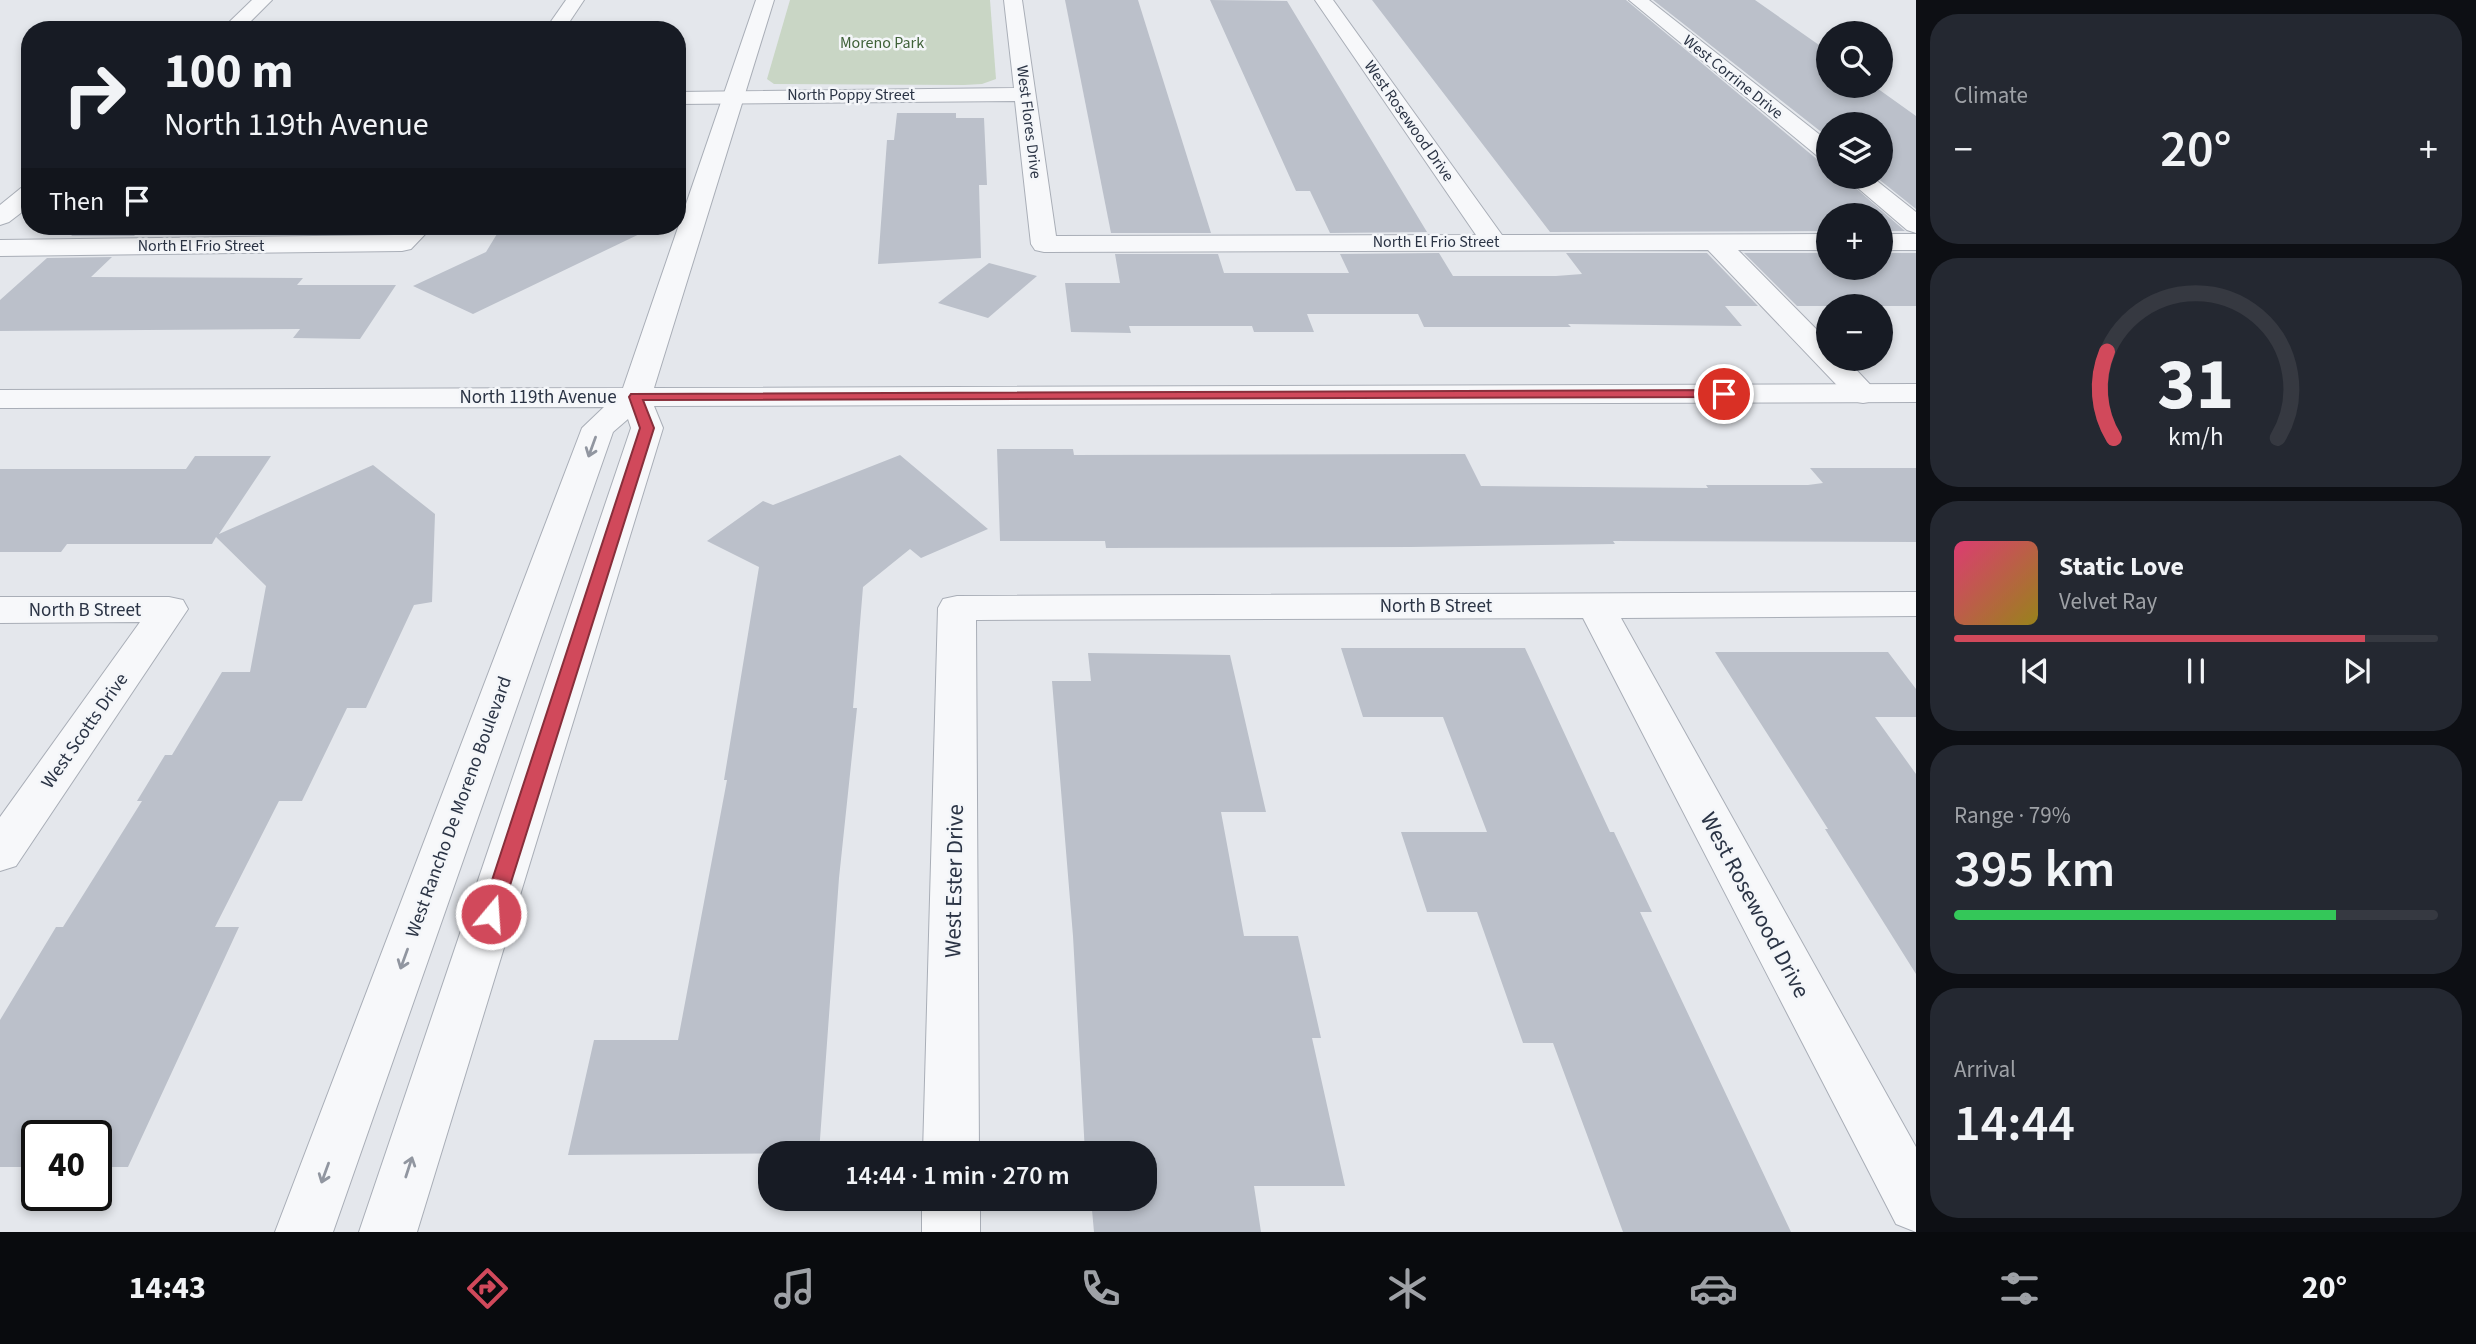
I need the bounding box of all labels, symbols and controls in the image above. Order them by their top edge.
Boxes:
map controls [1816,21,1893,371]
button: search [1816,21,1893,98]
street label: West Corrine Drive [1678,30,1788,124]
park label: Moreno Park [840,32,924,54]
text: 100 m [164,37,293,107]
icon: right [49,49,140,140]
street label: West Rosewood Drive [1359,56,1459,186]
street label: West Flores Drive [1011,64,1047,180]
text: Climate [1954,79,2028,112]
street label: North Poppy Street [787,84,915,106]
text: North 119th Avenue [164,102,429,148]
button: layers [1816,112,1893,189]
text: 20° [2160,113,2232,187]
text: − [1954,123,1973,177]
text: + [2419,123,2438,177]
icon: arrive [118,182,156,220]
text: Then [49,183,104,220]
button: + [1816,203,1893,280]
street label: North El Frio Street [1373,231,1500,253]
street label: North El Frio Street [138,235,265,257]
button: − [1816,294,1893,371]
text: 31 [2158,334,2234,438]
pin [1694,364,1754,424]
icon: arrive [1705,375,1743,413]
street label: North 119th Avenue [459,384,617,411]
text: km/h [2168,419,2224,455]
one-way arrow [584,435,597,457]
text: Static Love [2059,548,2184,585]
text: Velvet Ray [2059,585,2157,618]
street label: North B Street [1380,593,1493,620]
street label: North B Street [29,597,142,624]
icon: previous [2016,652,2054,690]
icon: pause [2177,652,2215,690]
icon: next [2338,652,2376,690]
street label: West Scotts Drive [35,668,135,794]
street label: West Rancho De Moreno Boulevard [399,672,519,942]
text: Range · 79% [1954,799,2071,832]
street label: West Ester Drive [936,804,972,958]
street label: West Rosewood Drive [1692,806,1818,1004]
text: 395 km [1954,833,2115,907]
position arrow [454,877,528,951]
one-way arrow [396,948,409,970]
text: Arrival [1954,1053,2016,1086]
text: 14:44 [1954,1087,2075,1161]
speed limit sign: 40 [21,1120,112,1211]
one-way arrow [404,1156,417,1178]
text: 14:44 · 1 min · 270 m [845,1157,1070,1194]
one-way arrow [318,1161,331,1183]
icon: directions [463,1264,512,1313]
icon: music [770,1264,819,1313]
icon: phone [1076,1264,1125,1313]
icon: climate [1383,1264,1432,1313]
icon: car [1689,1264,1738,1313]
icon: filters [1995,1264,2044,1313]
text: 14:43 [129,1265,206,1311]
text: 20° [2302,1265,2347,1311]

